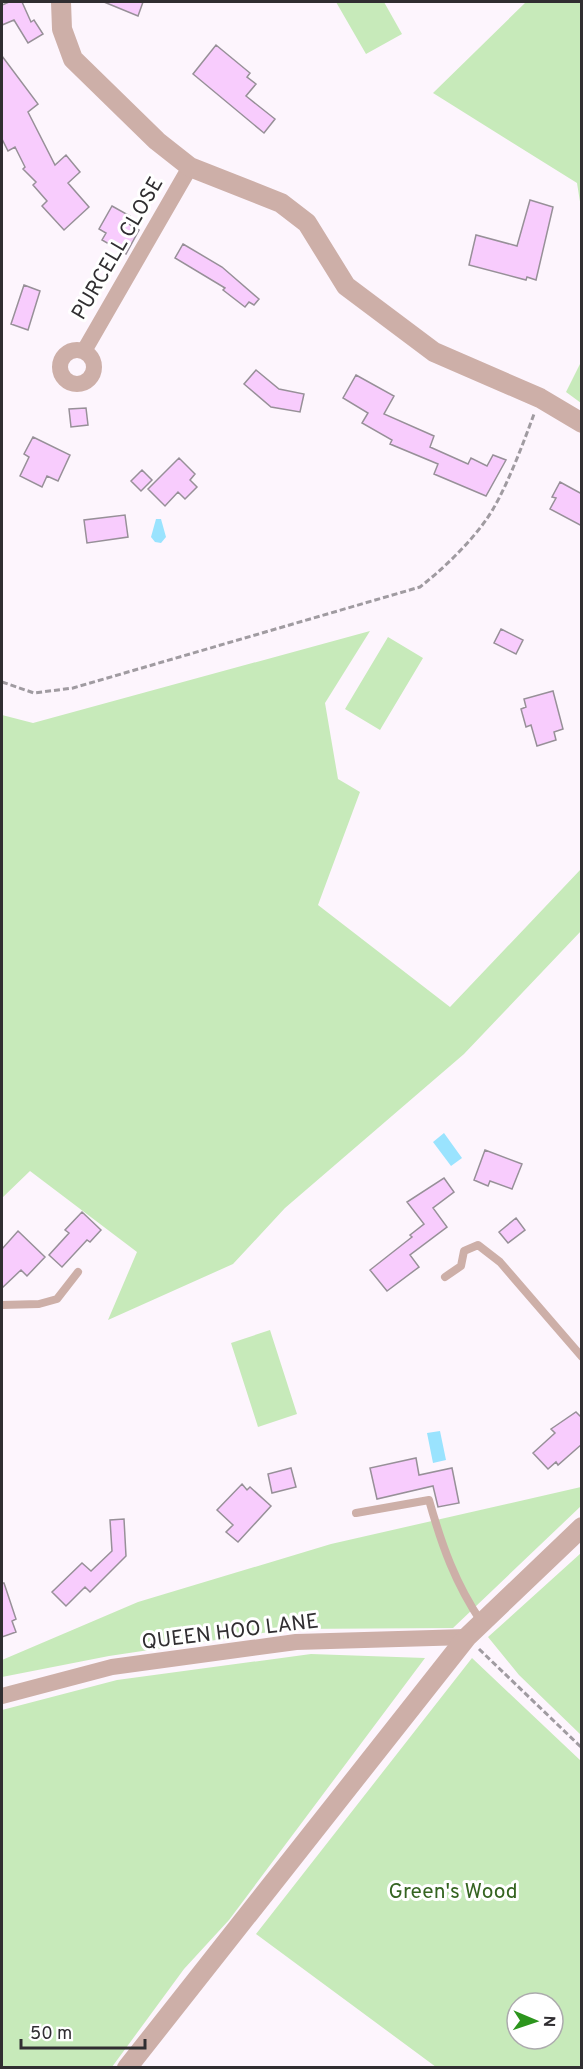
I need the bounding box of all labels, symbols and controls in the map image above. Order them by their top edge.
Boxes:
street label: PURCELL CLOSE [66,172,170,325]
street label: QUEEN HOO LANE [140,1608,320,1657]
park label: Green's Wood [388,1879,518,1906]
north arrow [505,1991,565,2051]
scale bar [21,2012,146,2050]
text: N [538,2015,558,2028]
text: 50 m [30,2023,72,2046]

